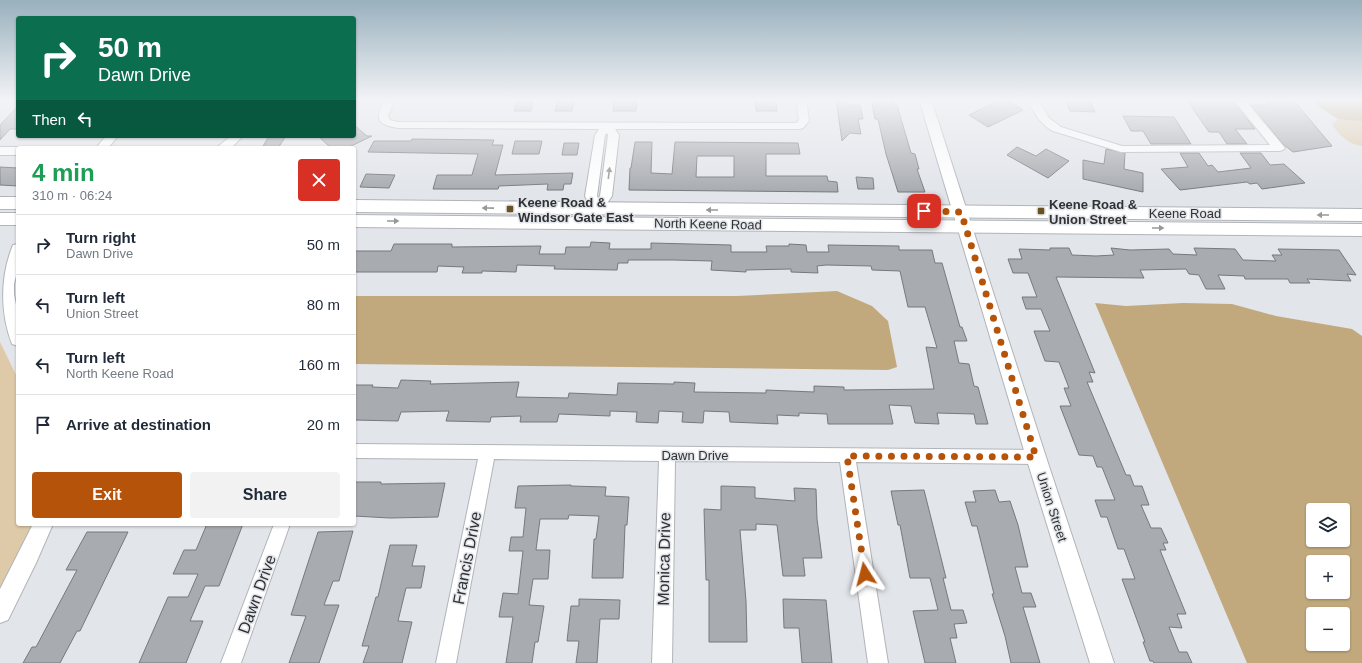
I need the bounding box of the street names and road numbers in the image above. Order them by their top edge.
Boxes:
street label: Keene Road [1149,206,1221,221]
street label: North Keene Road [654,216,762,232]
street label: Dawn Drive [661,448,729,463]
street label: Union Street [1034,470,1070,544]
street label: Francis Drive [450,510,484,606]
street label: Monica Drive [655,512,673,606]
street label: Dawn Drive [235,552,279,636]

